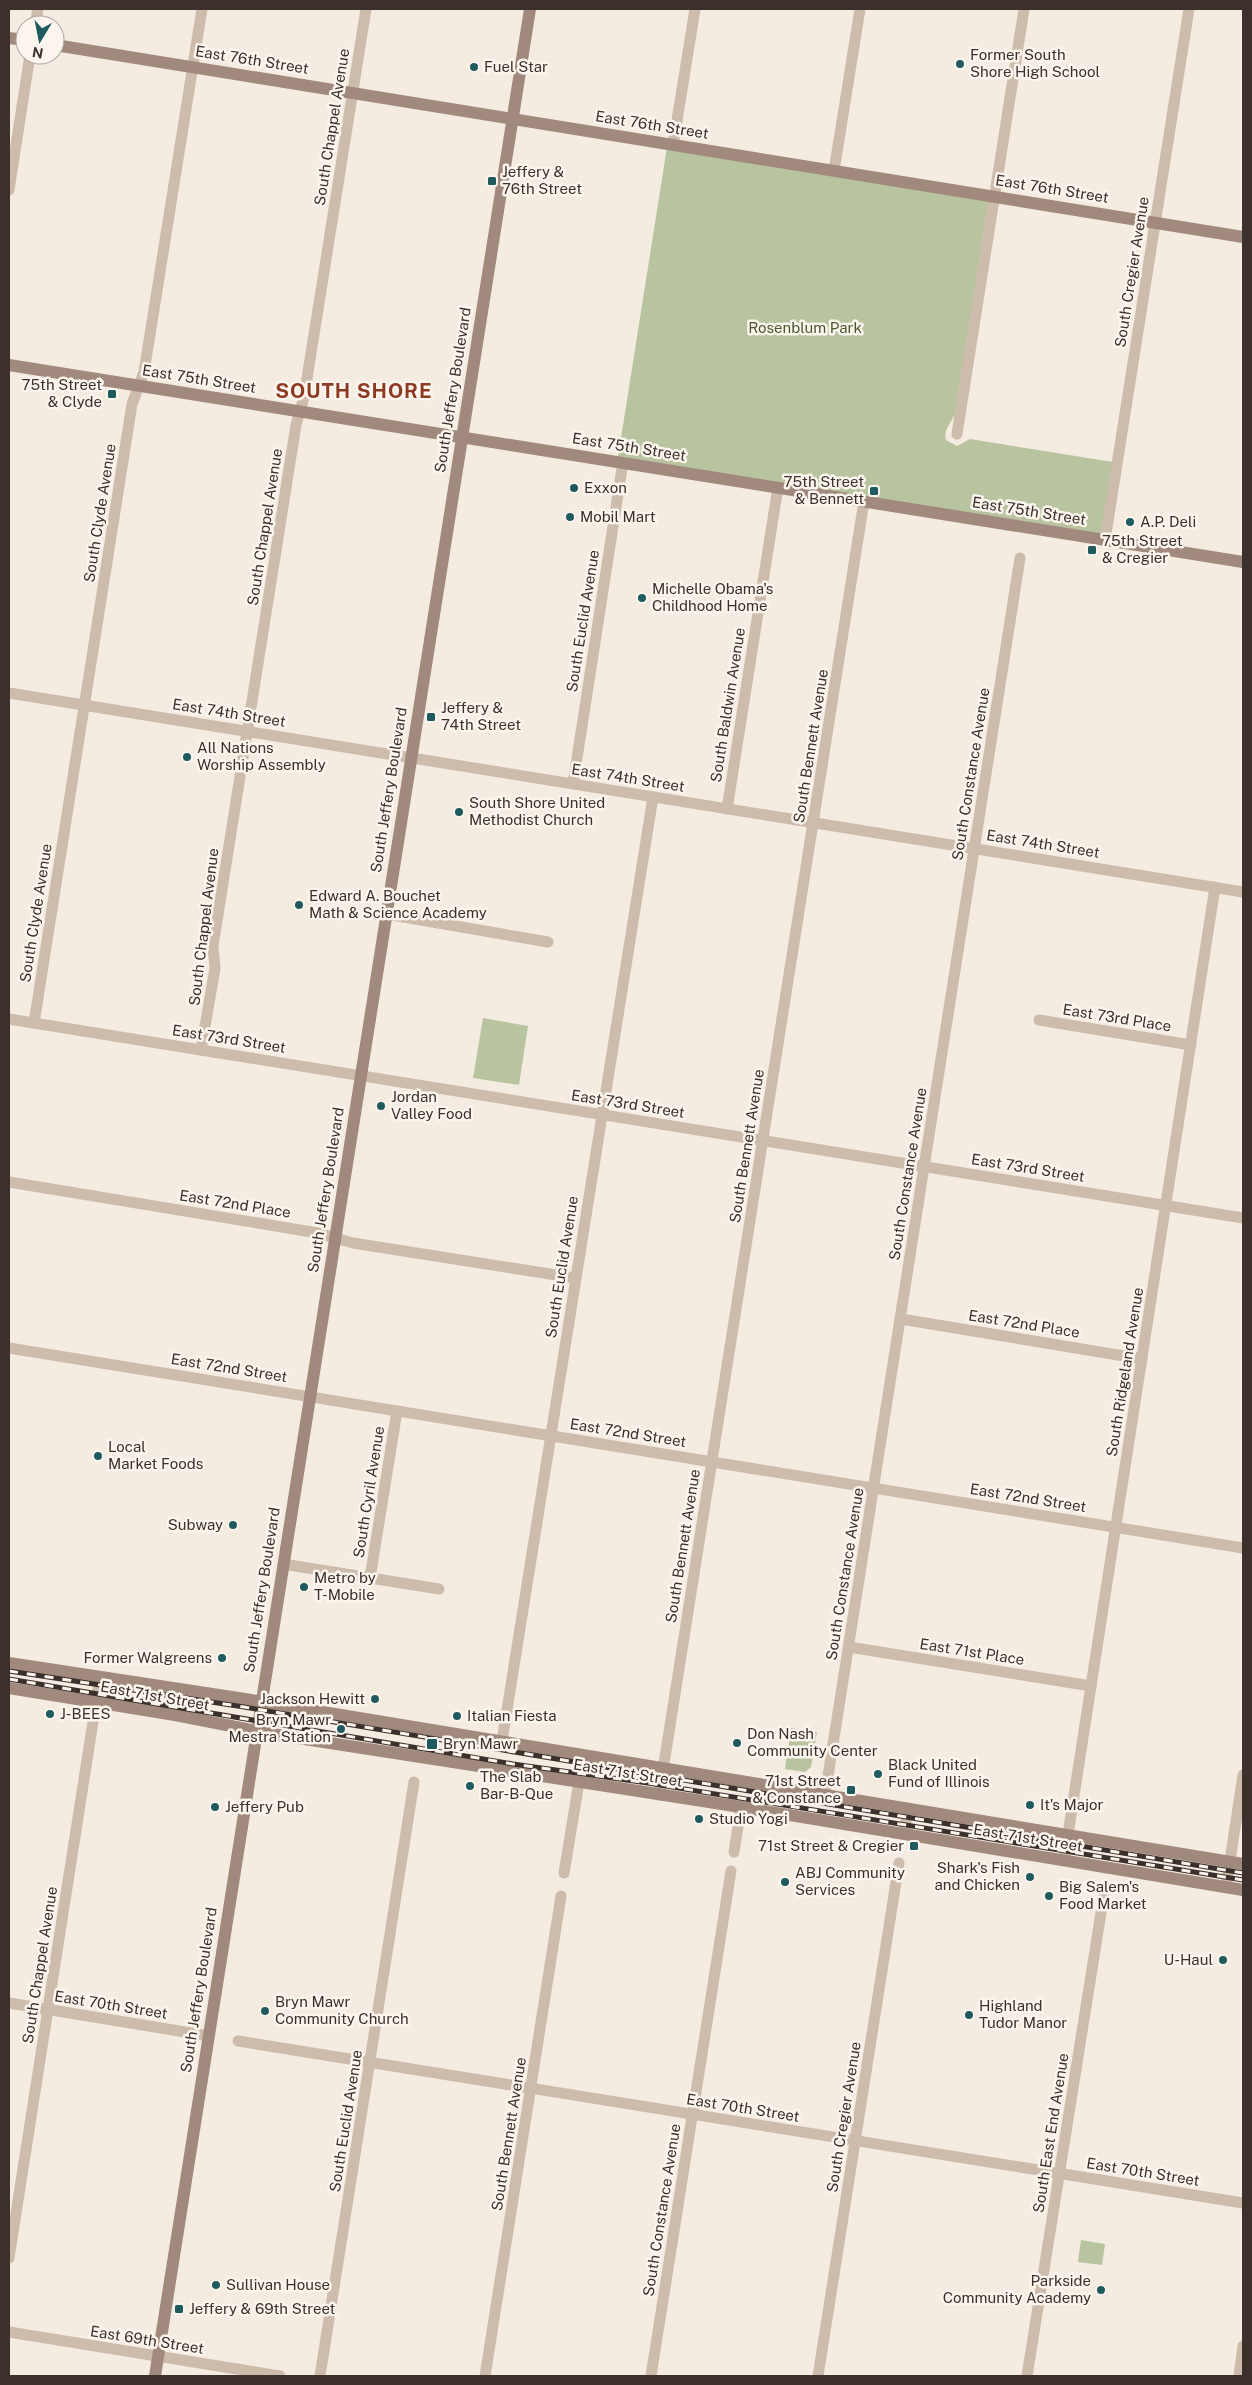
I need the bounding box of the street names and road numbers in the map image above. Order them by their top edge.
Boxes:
street label: East 76th Street [194,42,310,77]
street label: South Chappel Avenue [311,47,352,207]
street label: East 76th Street [594,107,710,142]
street label: East 76th Street [994,171,1110,206]
street label: South Cregier Avenue [1111,195,1152,349]
street label: South Jeffery Boulevard [431,306,474,474]
street label: East 75th Street [141,361,257,396]
street label: East 75th Street [571,429,687,464]
street label: South Clyde Avenue [80,442,119,584]
street label: South Chappel Avenue [244,447,285,607]
street label: East 75th Street [971,493,1087,528]
street label: South Euclid Avenue [563,549,602,693]
street label: South Baldwin Avenue [707,626,748,783]
street label: South Bennett Avenue [790,668,831,824]
street label: South Constance Avenue [948,686,993,861]
street label: East 74th Street [171,695,287,730]
street label: South Jeffery Boulevard [367,706,410,874]
street label: East 74th Street [570,760,686,795]
street label: East 74th Street [985,826,1101,861]
street label: South Clyde Avenue [16,842,55,984]
street label: South Chappel Avenue [185,847,222,1007]
street label: East 73rd Place [1062,1001,1173,1034]
street label: East 73rd Street [171,1021,287,1056]
street label: South Bennett Avenue [726,1068,767,1224]
street label: East 73rd Street [570,1086,686,1121]
street label: South Constance Avenue [885,1086,930,1261]
street label: South Jeffery Boulevard [304,1106,347,1274]
street label: East 73rd Street [970,1150,1086,1185]
street label: East 72nd Place [178,1186,292,1221]
street label: South Euclid Avenue [542,1195,581,1339]
street label: South Ridgeland Avenue [1103,1286,1146,1458]
street label: East 72nd Place [967,1306,1081,1341]
street label: East 72nd Street [170,1350,289,1385]
street label: East 72nd Street [569,1415,688,1450]
street label: South Cyril Avenue [350,1425,387,1559]
street label: South Bennett Avenue [662,1468,703,1624]
street label: East 72nd Street [969,1480,1088,1515]
street label: South Constance Avenue [822,1486,867,1661]
street label: South Jeffery Boulevard [240,1506,283,1674]
street label: East 71st Place [919,1635,1026,1668]
street label: East 71st Street [99,1678,211,1713]
street label: East 71st Street [572,1755,684,1790]
street label: East 71st Street [972,1820,1084,1855]
street label: South Chappel Avenue [19,1885,60,2045]
street label: South Jeffery Boulevard [177,1906,220,2074]
street label: East 70th Street [53,1987,169,2022]
street label: South Cregier Avenue [823,2040,864,2194]
street label: South Euclid Avenue [326,2049,365,2193]
street label: South East End Avenue [1029,2052,1072,2214]
street label: South Bennett Avenue [488,2056,529,2212]
street label: East 70th Street [685,2090,801,2125]
street label: South Constance Avenue [639,2122,684,2297]
street label: East 70th Street [1085,2154,1201,2189]
street label: East 69th Street [89,2322,205,2357]

